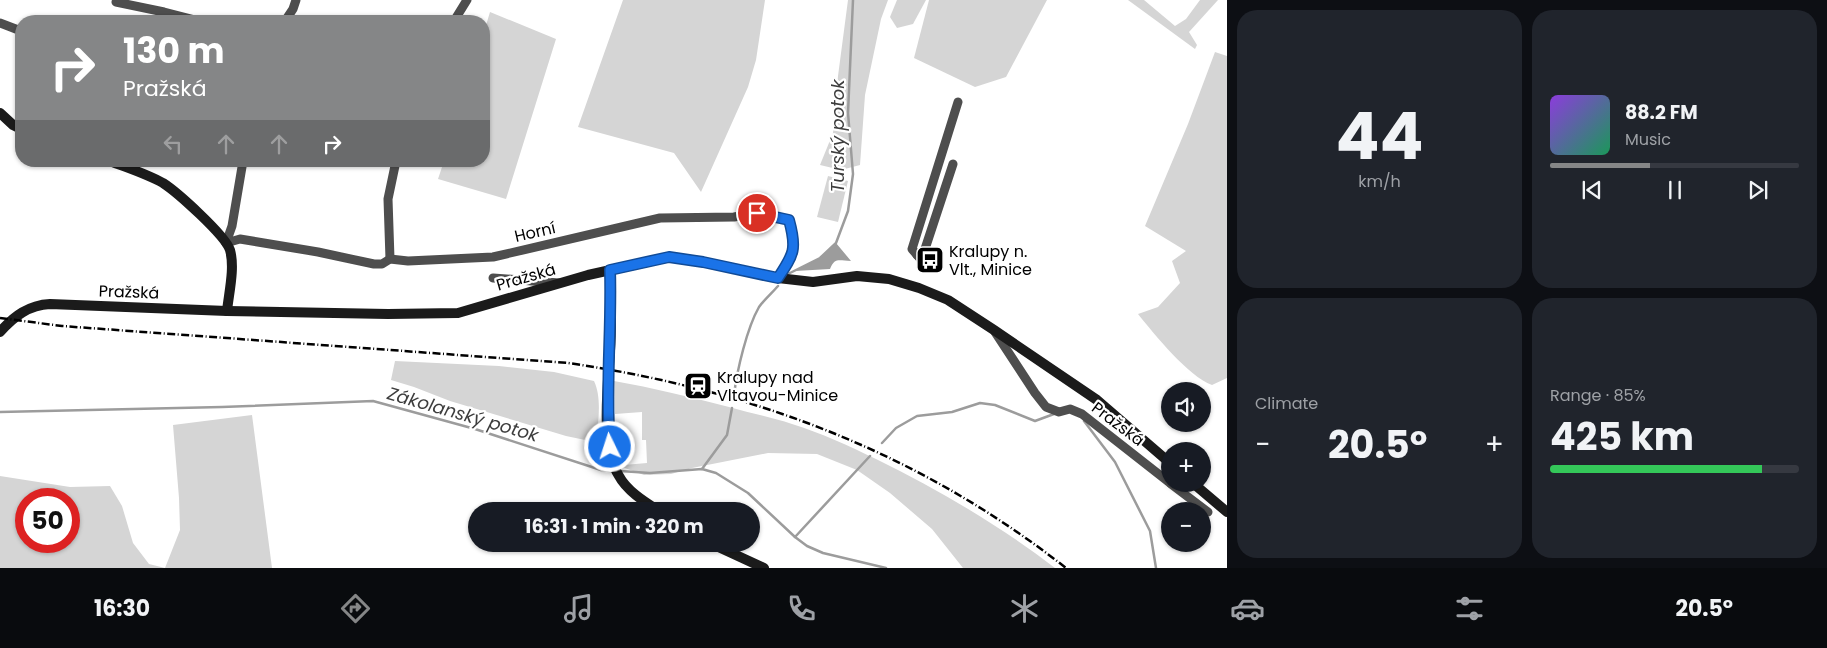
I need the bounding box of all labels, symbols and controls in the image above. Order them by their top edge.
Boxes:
text: 130 m [123,26,225,75]
icon: right [40,35,105,100]
text: Pražská [123,73,207,104]
water label: Turský potok [825,79,850,193]
text: 44 [1335,91,1424,182]
text: 88.2 FM [1625,99,1698,126]
text: Music [1625,128,1671,151]
icon: left [159,130,187,158]
icon: ahead [212,130,240,158]
icon: ahead [265,130,293,158]
icon: right [318,130,346,158]
text: km/h [1358,170,1401,193]
icon: previous [1578,176,1606,204]
icon: pause [1661,176,1689,204]
icon: next [1744,176,1772,204]
pin [736,192,778,234]
icon: arrive [743,199,771,227]
street label: Horní [512,216,558,248]
place label: Kralupy n. Vlt., Minice [949,240,1032,281]
bus stop icon: Kralupy n. Vlt., Minice [915,245,945,275]
street label: Pražská [494,258,558,296]
street label: Pražská [98,279,160,305]
place label: Kralupy nad Vltavou-Minice [717,366,838,407]
station icon: Kralupy nad Vltavou-Minice [683,371,713,401]
water label: Zákolanský potok [384,380,542,448]
map controls [1161,382,1211,552]
button: sound [1161,382,1211,432]
text: Range · 85% [1550,384,1646,407]
text: Climate [1255,392,1318,415]
street label: Pražská [1087,397,1149,451]
text: 425 km [1550,410,1694,463]
text: 20.5° [1328,418,1427,471]
position arrow [583,420,635,472]
text: − [1255,425,1270,464]
text: + [1485,425,1504,464]
button: + [1161,442,1211,492]
speed limit sign: 50 [15,488,80,553]
button: − [1161,502,1211,552]
text: 16:31 · 1 min · 320 m [524,513,704,540]
icon: directions [338,591,373,626]
icon: music [561,591,596,626]
icon: phone [784,591,819,626]
icon: climate [1007,591,1042,626]
icon: car [1230,591,1265,626]
icon: filters [1452,591,1487,626]
text: 16:30 [94,593,150,624]
text: 20.5° [1675,593,1733,624]

